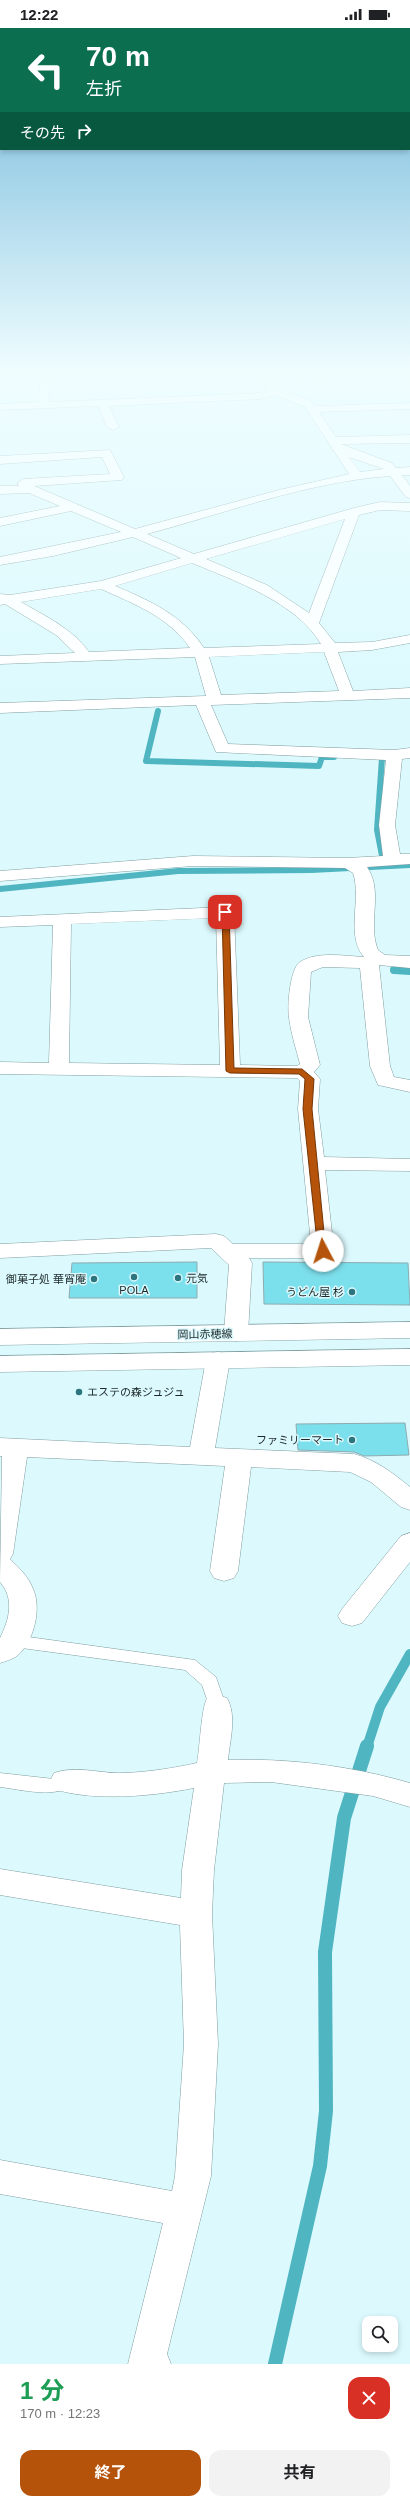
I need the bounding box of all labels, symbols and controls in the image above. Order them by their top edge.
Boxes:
text: 12:22 [20,6,58,23]
text: 70 m [86,41,150,72]
icon: left [20,44,72,96]
text: 左折 [86,79,122,99]
icon: right [73,120,95,142]
text: その先 [20,124,65,141]
pin [208,895,242,929]
icon: arrive [214,901,236,923]
position arrow [302,1230,344,1272]
marker: POLA [129,1272,139,1282]
place label: 元気 [186,1272,208,1284]
place label: 御菓子処 華宵庵 [5,1273,86,1285]
marker: 元気 [173,1273,183,1283]
marker: 御菓子処 華宵庵 [89,1274,99,1284]
place label: POLA [119,1284,149,1296]
place label: うどん屋 杉 [286,1286,344,1298]
marker: うどん屋 杉 [347,1287,357,1297]
street label: 岡山赤穂線 [177,1328,233,1340]
place label: エステの森ジュジュ [87,1386,184,1398]
marker: エステの森ジュジュ [74,1387,84,1397]
place label: ファミリーマート [256,1434,344,1446]
marker: ファミリーマート [347,1435,357,1445]
map controls [362,2316,398,2352]
button: search [362,2316,398,2352]
text: 1 分 [20,2377,64,2404]
button: close [348,2377,390,2419]
text: 170 m · 12:23 [20,2406,100,2421]
button: 終了 [20,2450,201,2496]
button: 共有 [209,2450,390,2496]

